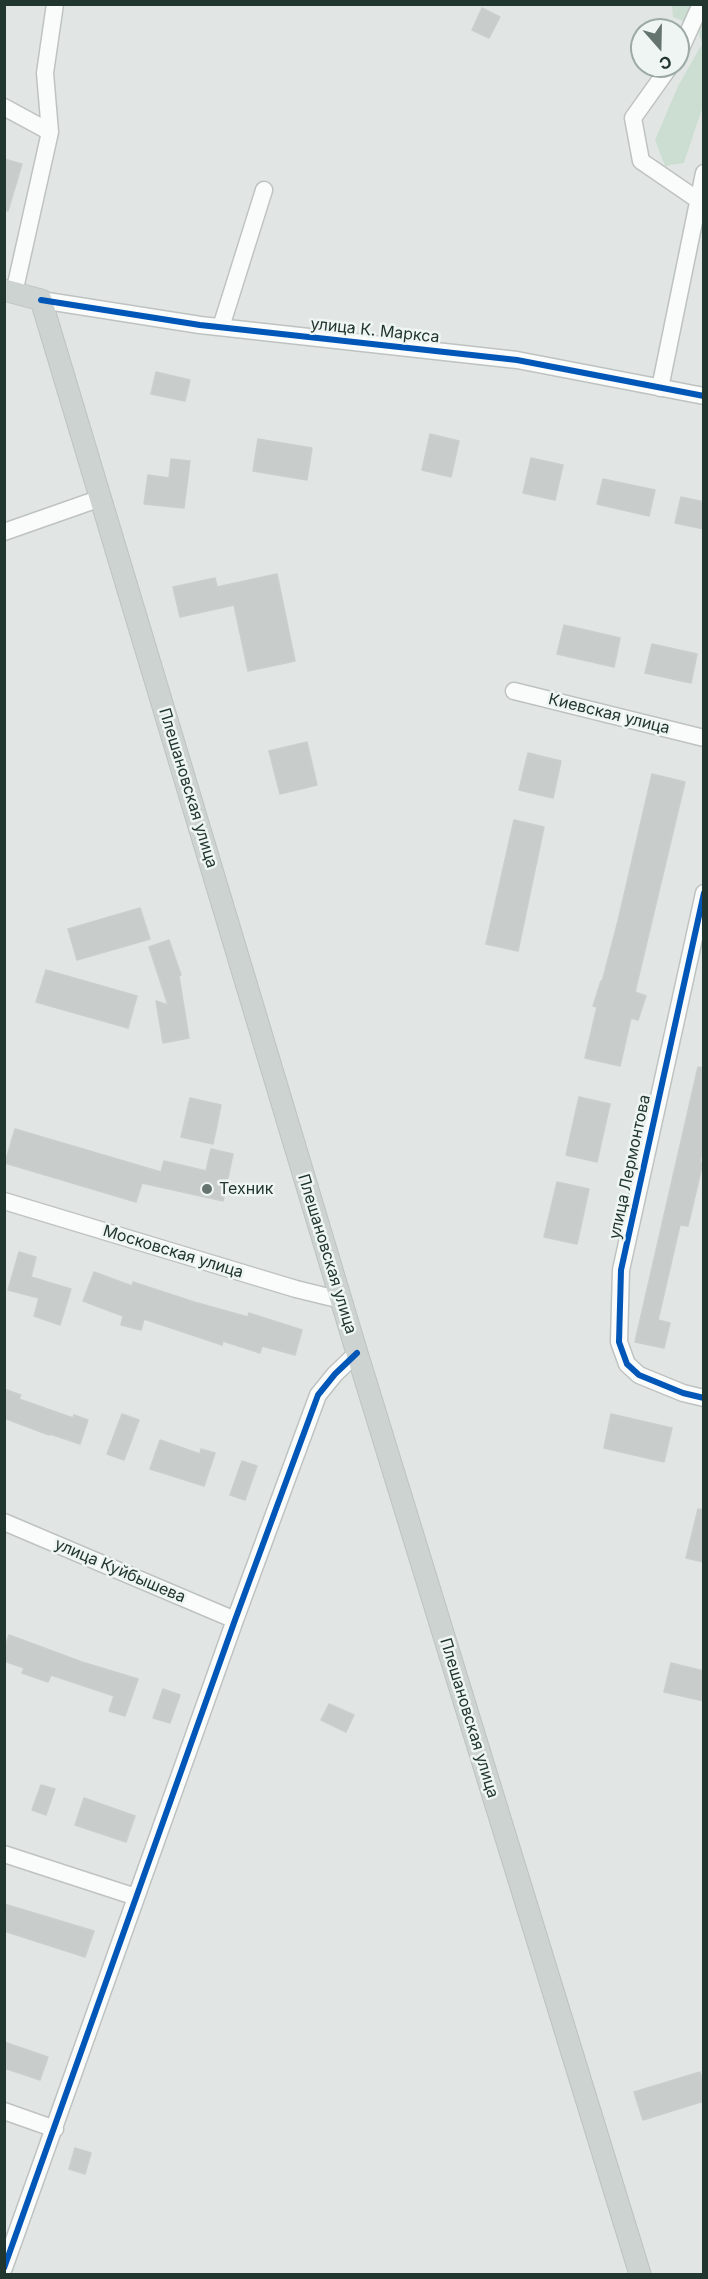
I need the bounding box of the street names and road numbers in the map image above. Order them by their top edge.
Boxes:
street label: улица К. Маркса [310,315,440,347]
street label: Киевская улица [546,690,672,738]
street label: Плешановская улица [155,706,221,870]
street label: улица Лермонтова [605,1093,655,1241]
street label: Плешановская улица [294,1172,360,1336]
street label: Московская улица [100,1222,246,1282]
street label: улица Куйбышева [52,1535,188,1607]
street label: Плешановская улица [436,1636,502,1800]

